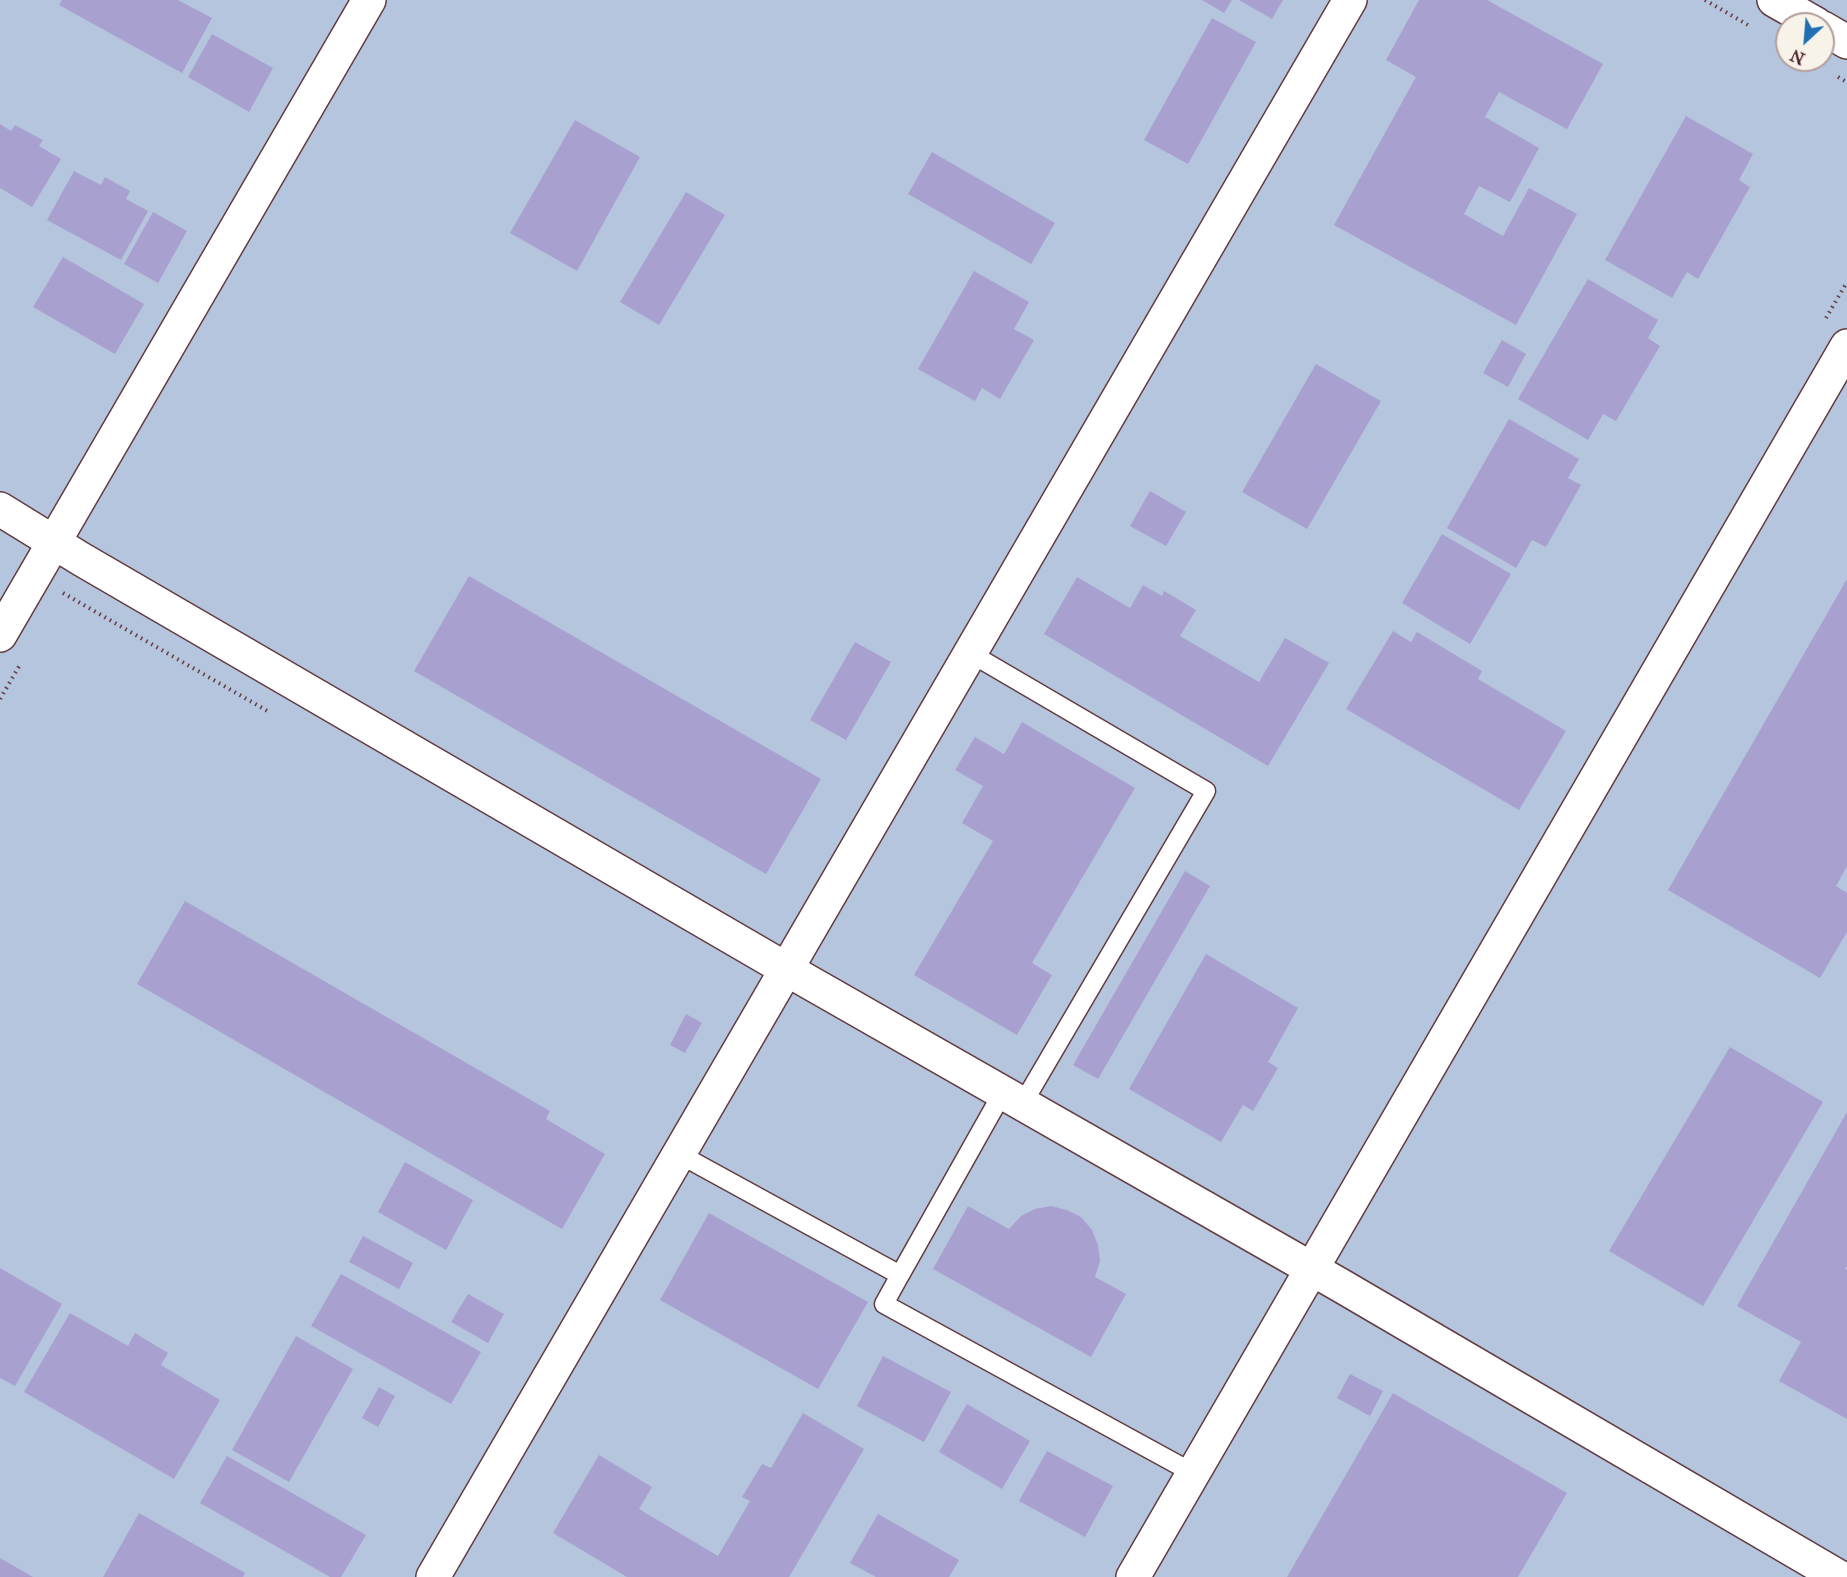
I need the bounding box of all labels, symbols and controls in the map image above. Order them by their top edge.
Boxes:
north arrow [1775,12,1835,72]
text: N [1788,45,1808,68]

